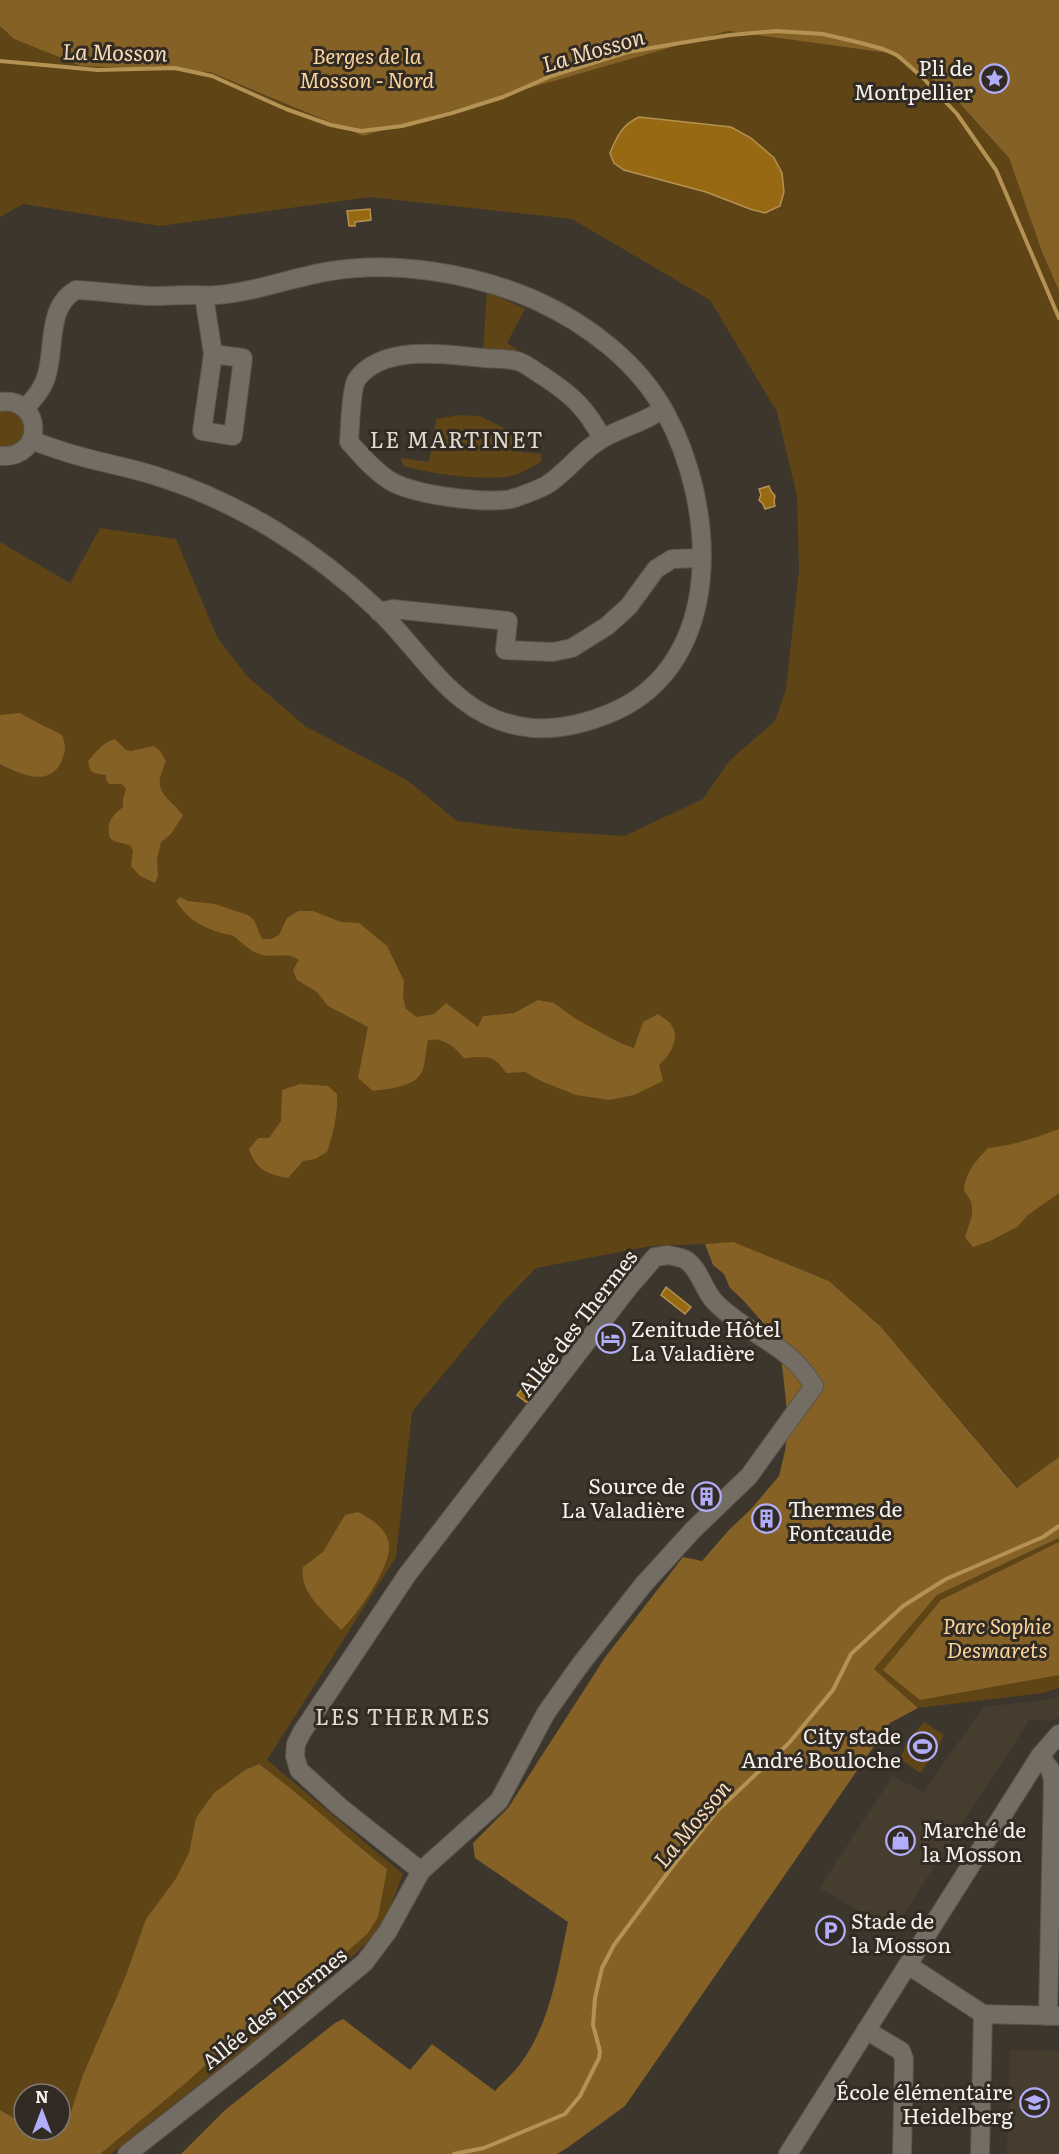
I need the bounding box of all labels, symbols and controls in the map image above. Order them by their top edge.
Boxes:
water label: La Mosson [538,19,648,79]
water label: La Mosson [62,34,168,68]
park label: Berges de la Mosson - Nord [300,39,434,94]
place label: Pli de Montpellier [854,51,973,106]
place icon: Pli de Montpellier [978,62,1010,94]
district label: LE MARTINET [370,422,544,455]
street label: Allée des Thermes [509,1242,643,1402]
place label: Zenitude Hôtel La Valadière [631,1312,781,1367]
hotel icon: Zenitude Hôtel La Valadière [594,1323,626,1355]
place label: Source de La Valadière [561,1469,685,1524]
building icon: Source de La Valadière [690,1480,722,1512]
place label: Thermes de Fontcaude [788,1492,903,1547]
building icon: Thermes de Fontcaude [751,1503,783,1535]
park label: Parc Sophie Desmarets [942,1609,1052,1664]
district label: LES THERMES [315,1699,491,1732]
place label: City stade André Bouloche [741,1719,901,1774]
sports icon: City stade André Bouloche [906,1730,938,1762]
water label: La Mosson [645,1772,737,1874]
place label: Marché de la Mosson [922,1813,1026,1868]
shop icon: Marché de la Mosson [885,1824,917,1856]
place label: Stade de la Mosson [851,1904,951,1959]
parking icon: Stade de la Mosson [814,1915,846,1947]
street label: Allée des Thermes [194,1939,352,2075]
place label: École élémentaire Heidelberg [836,2075,1013,2130]
north arrow [12,2082,72,2142]
text: N [35,2084,49,2108]
school or university icon: École élémentaire Heidelberg [1018,2086,1050,2118]

